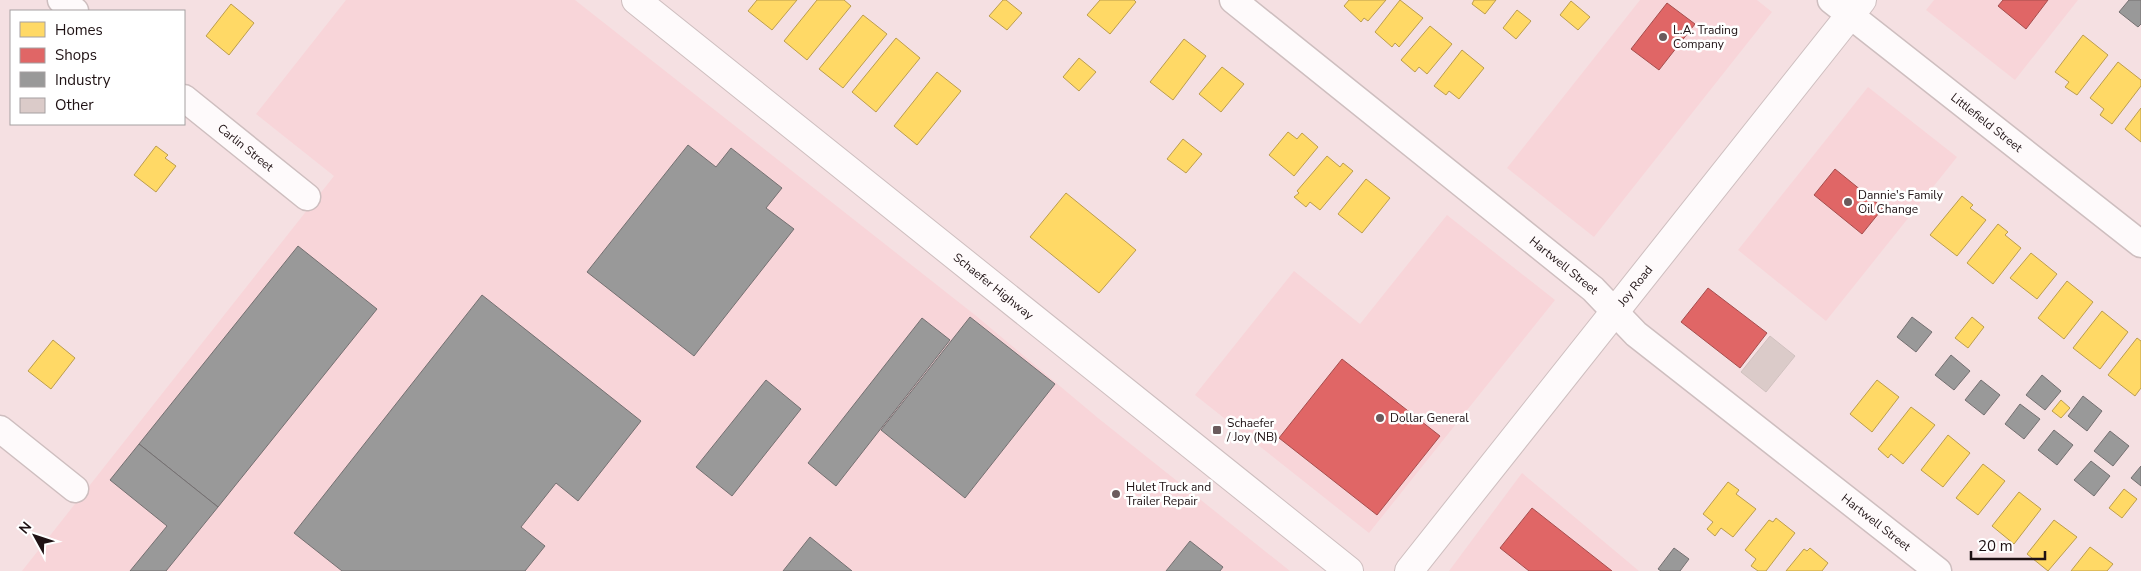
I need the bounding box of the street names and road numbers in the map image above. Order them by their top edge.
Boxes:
street label: Littlefield Street [1947,89,2026,156]
street label: Carlin Street [214,120,278,175]
street label: Hartwell Street [1526,233,1602,298]
street label: Schaefer Highway [950,249,1038,324]
street label: Joy Road [1614,262,1656,310]
street label: Hartwell Street [1838,490,1915,555]

